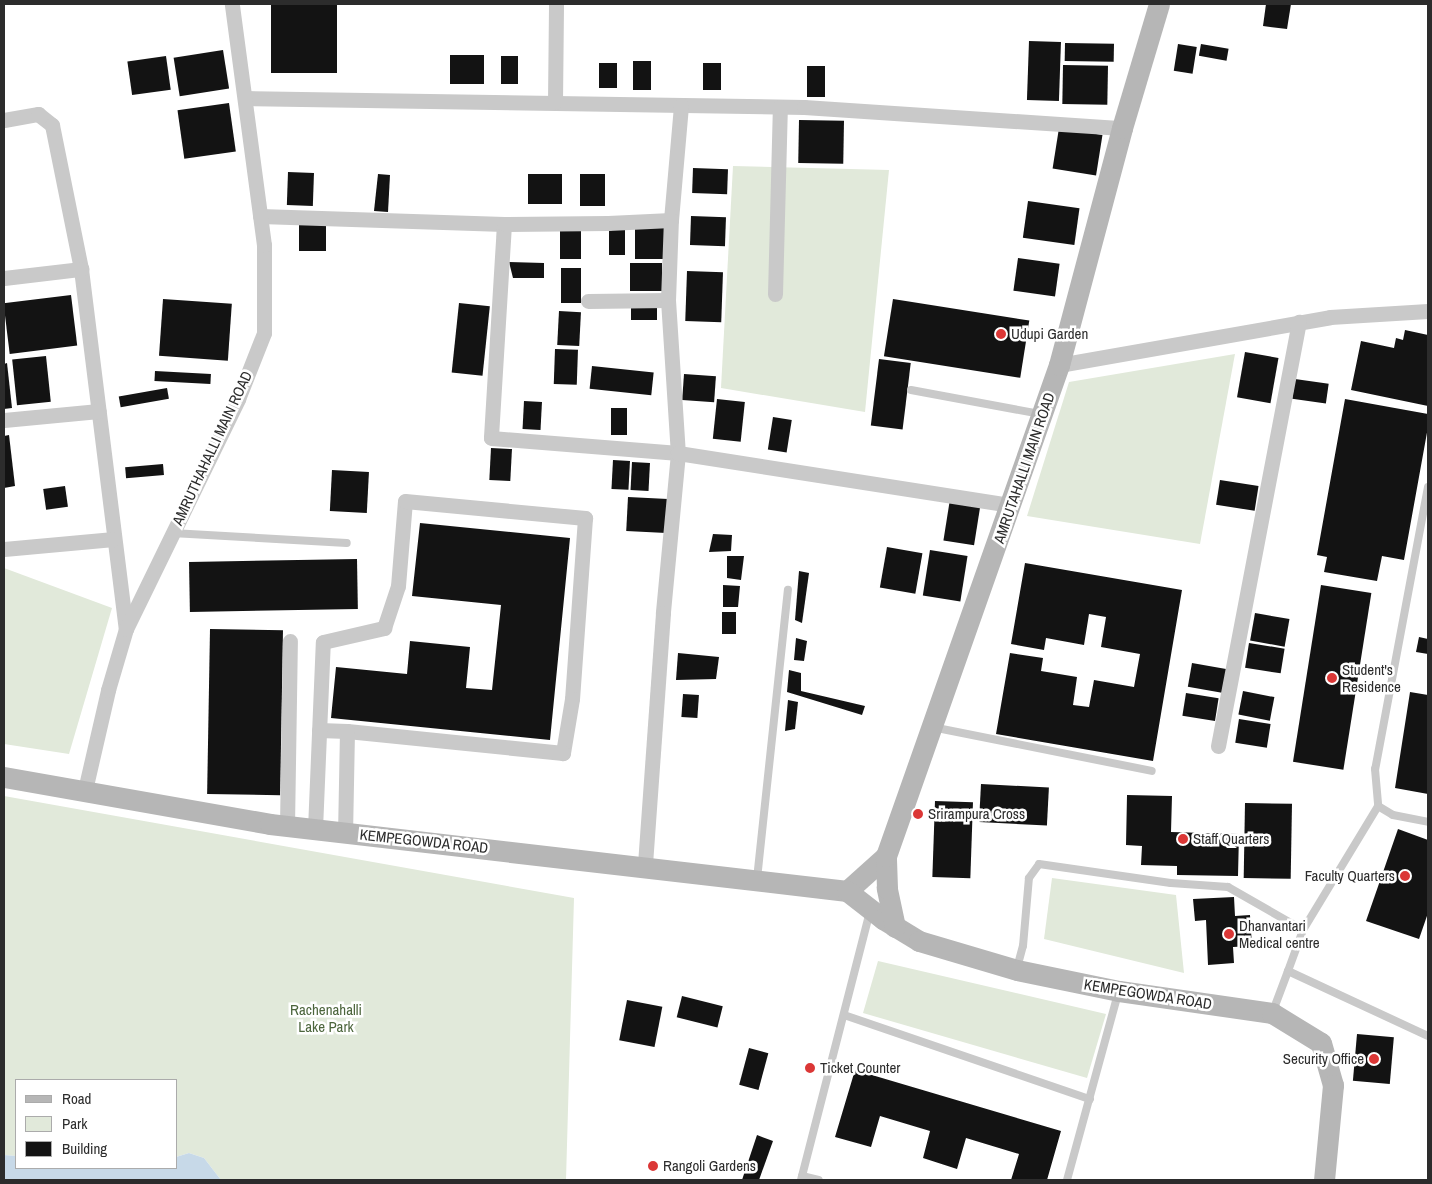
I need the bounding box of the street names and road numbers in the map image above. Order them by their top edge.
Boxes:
street label: AMRUTHAHALLI MAIN ROAD [168,368,256,528]
street label: AMRUTAHALLI MAIN ROAD [990,390,1058,546]
street label: KEMPEGOWDA ROAD [358,825,490,857]
street label: KEMPEGOWDA ROAD [1082,975,1214,1013]

